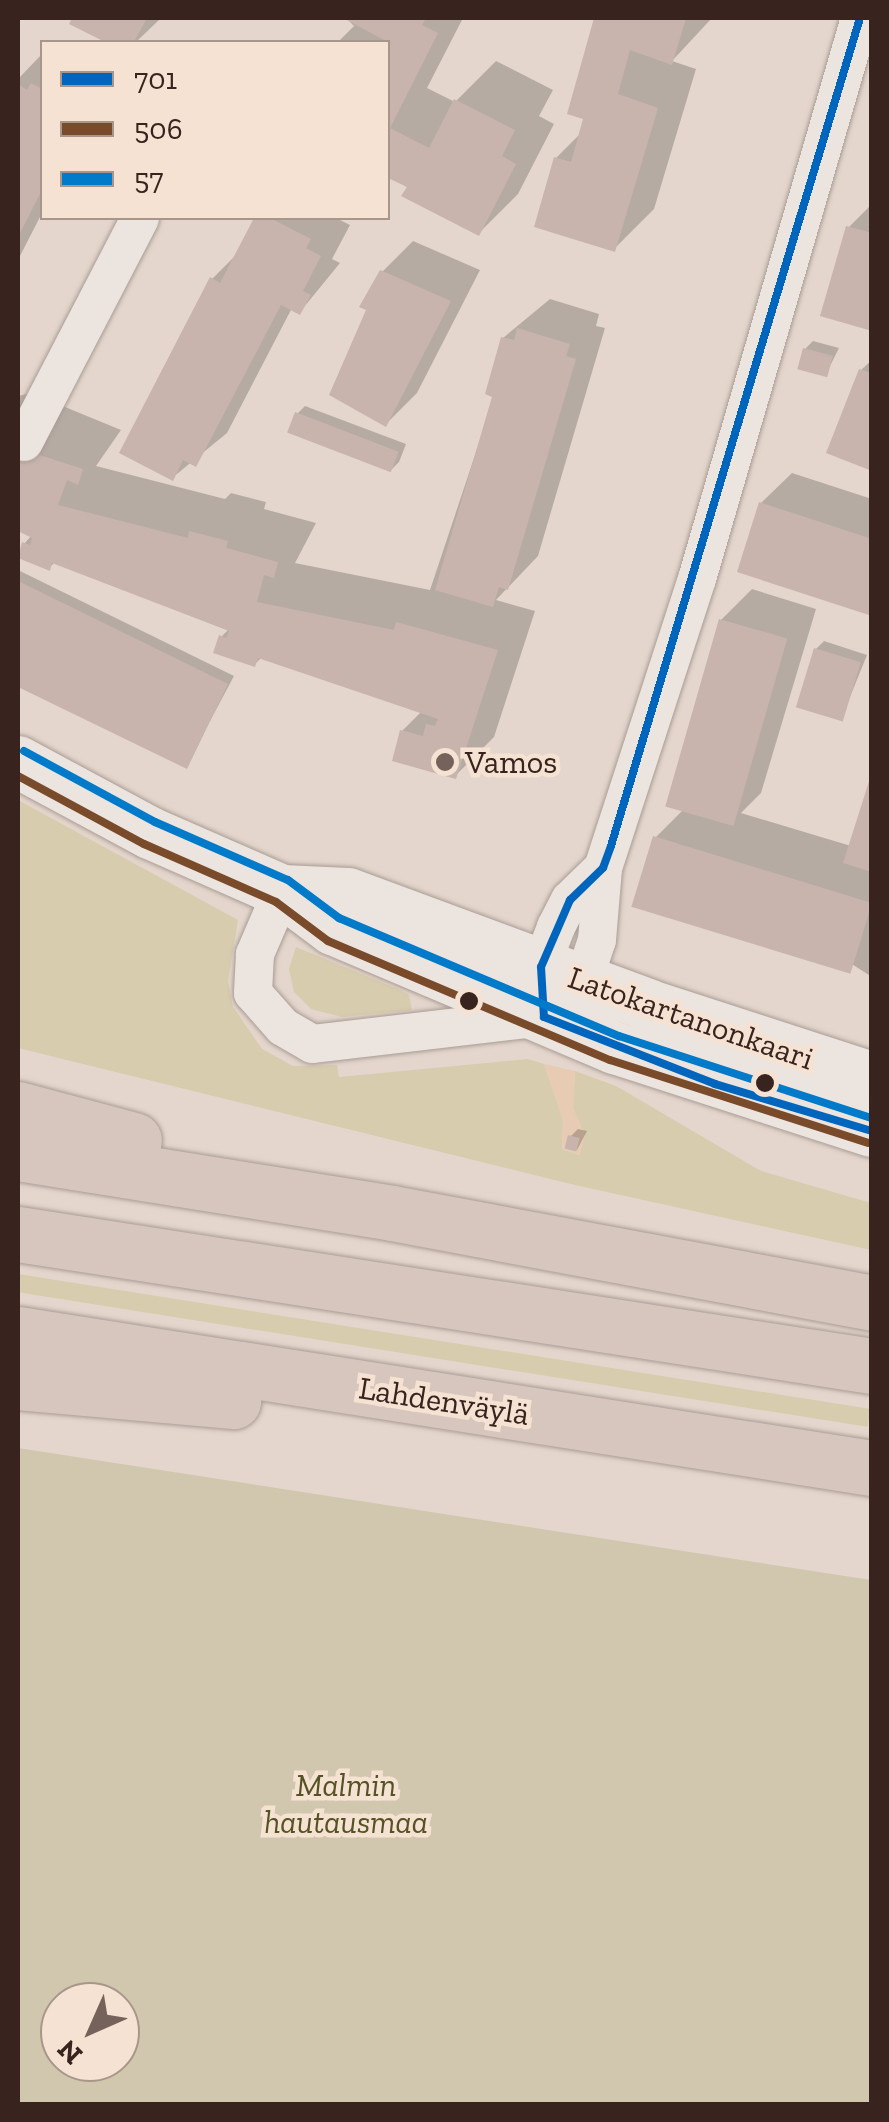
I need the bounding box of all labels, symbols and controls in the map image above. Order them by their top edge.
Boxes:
legend [40,40,390,220]
text: 701 [134,61,177,97]
text: 506 [134,111,183,147]
text: 57 [134,161,164,197]
place label: Vamos [465,743,557,781]
marker: Vamos [434,751,456,773]
street label: Latokartanonkaari [563,958,819,1078]
unlabelled marker [459,991,479,1011]
unlabelled marker [755,1073,775,1093]
street label: Lahdenväylä [356,1369,532,1433]
park label: Malmin hautausmaa [264,1767,428,1842]
north arrow [40,1982,140,2082]
text: N [51,2033,89,2071]

